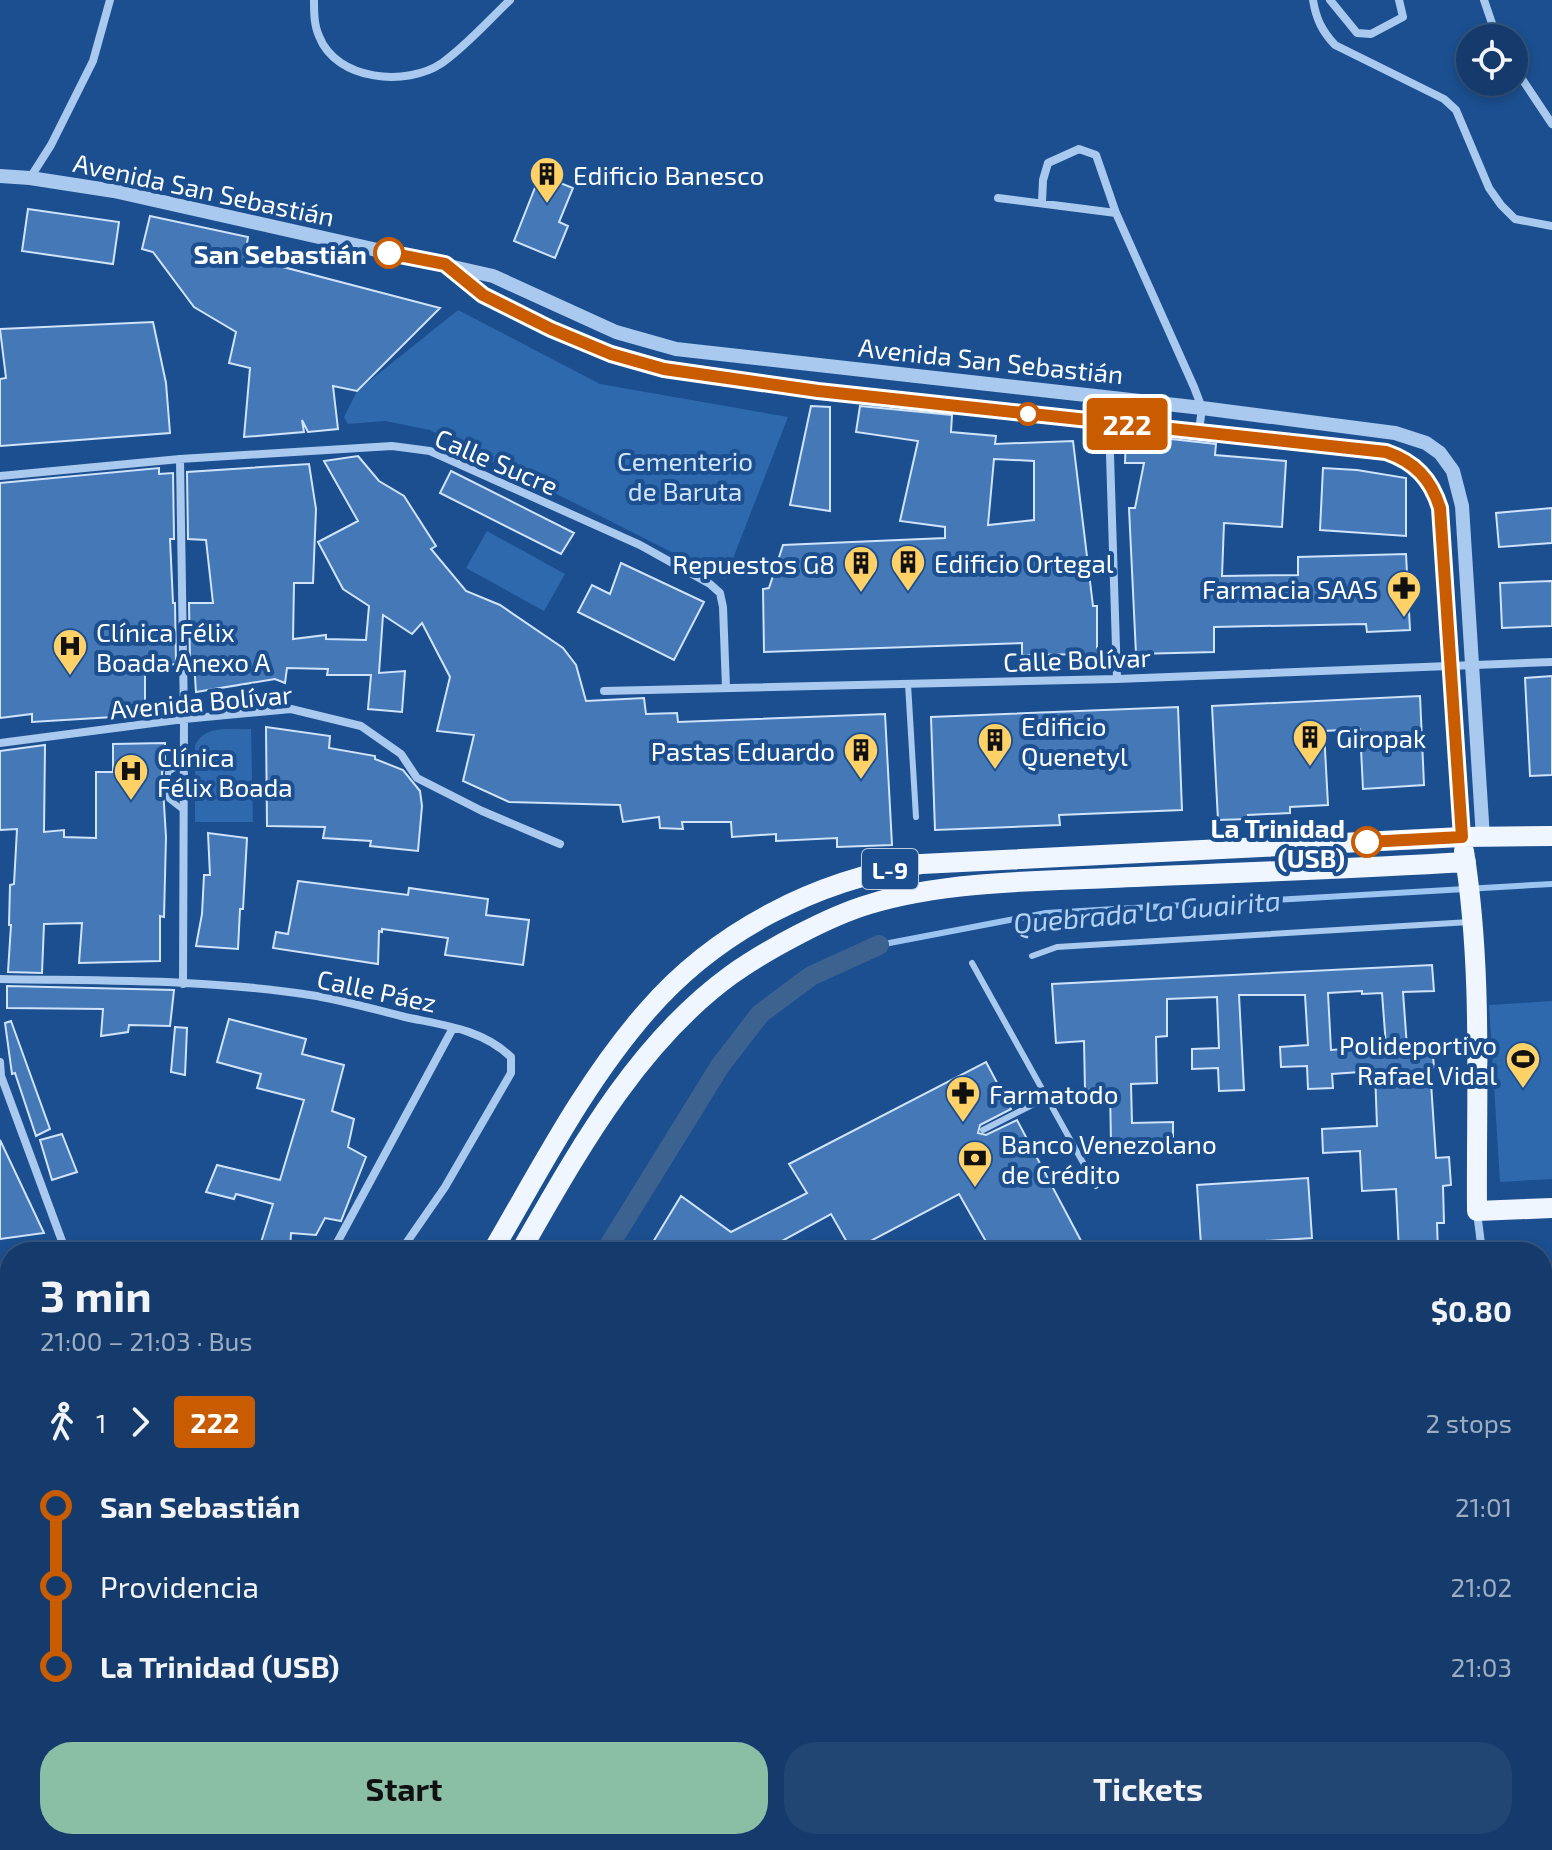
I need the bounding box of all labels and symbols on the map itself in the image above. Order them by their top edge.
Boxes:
street label: Avenida San Sebastián [71,146,337,232]
building icon: Edificio Banesco [528,155,566,205]
place label: Edificio Banesco [573,159,764,190]
place label: San Sebastián [193,238,367,269]
marker: San Sebastián [374,238,404,268]
street label: Avenida San Sebastián [857,331,1125,389]
line badge: 222 [1081,398,1173,450]
unlabelled marker [1017,403,1039,425]
street label: Calle Sucre [431,421,563,501]
park label: Cementerio de Baruta [617,445,753,506]
building icon: Edificio Ortegal [889,543,927,593]
building icon: Repuestos G8 [842,544,880,594]
place label: Edificio Ortegal [934,547,1114,578]
place label: Repuestos G8 [672,548,835,579]
pharmacy icon: Farmacia SAAS [1385,569,1423,619]
place label: Farmacia SAAS [1202,573,1378,604]
place label: Clínica Félix Boada Anexo A [96,616,270,677]
hospital icon: Clínica Félix Boada Anexo A [51,627,89,677]
street label: Calle Bolívar [1003,641,1151,677]
street label: Avenida Bolívar [108,678,294,724]
place label: Edificio Quenetyl [1021,710,1128,771]
building icon: Giropak [1291,718,1329,768]
building icon: Edificio Quenetyl [976,721,1014,771]
place label: Giropak [1336,722,1426,753]
building icon: Pastas Eduardo [842,731,880,781]
place label: Pastas Eduardo [651,735,835,766]
place label: Clínica Félix Boada [157,741,293,802]
hospital icon: Clínica Félix Boada [112,752,150,802]
place label: La Trinidad (USB) [1211,812,1345,873]
marker: La Trinidad (USB) [1352,827,1382,857]
road number: L-9 [862,849,918,889]
water label: Quebrada La Guairita [1012,882,1282,940]
street label: Calle Páez [315,962,439,1018]
place label: Polideportivo Rafael Vidal [1339,1029,1497,1090]
sports icon: Polideportivo Rafael Vidal [1504,1040,1542,1090]
pharmacy icon: Farmatodo [944,1074,982,1124]
place label: Farmatodo [989,1078,1119,1109]
place label: Banco Venezolano de Crédito [1001,1128,1217,1189]
bank icon: Banco Venezolano de Crédito [956,1139,994,1189]

